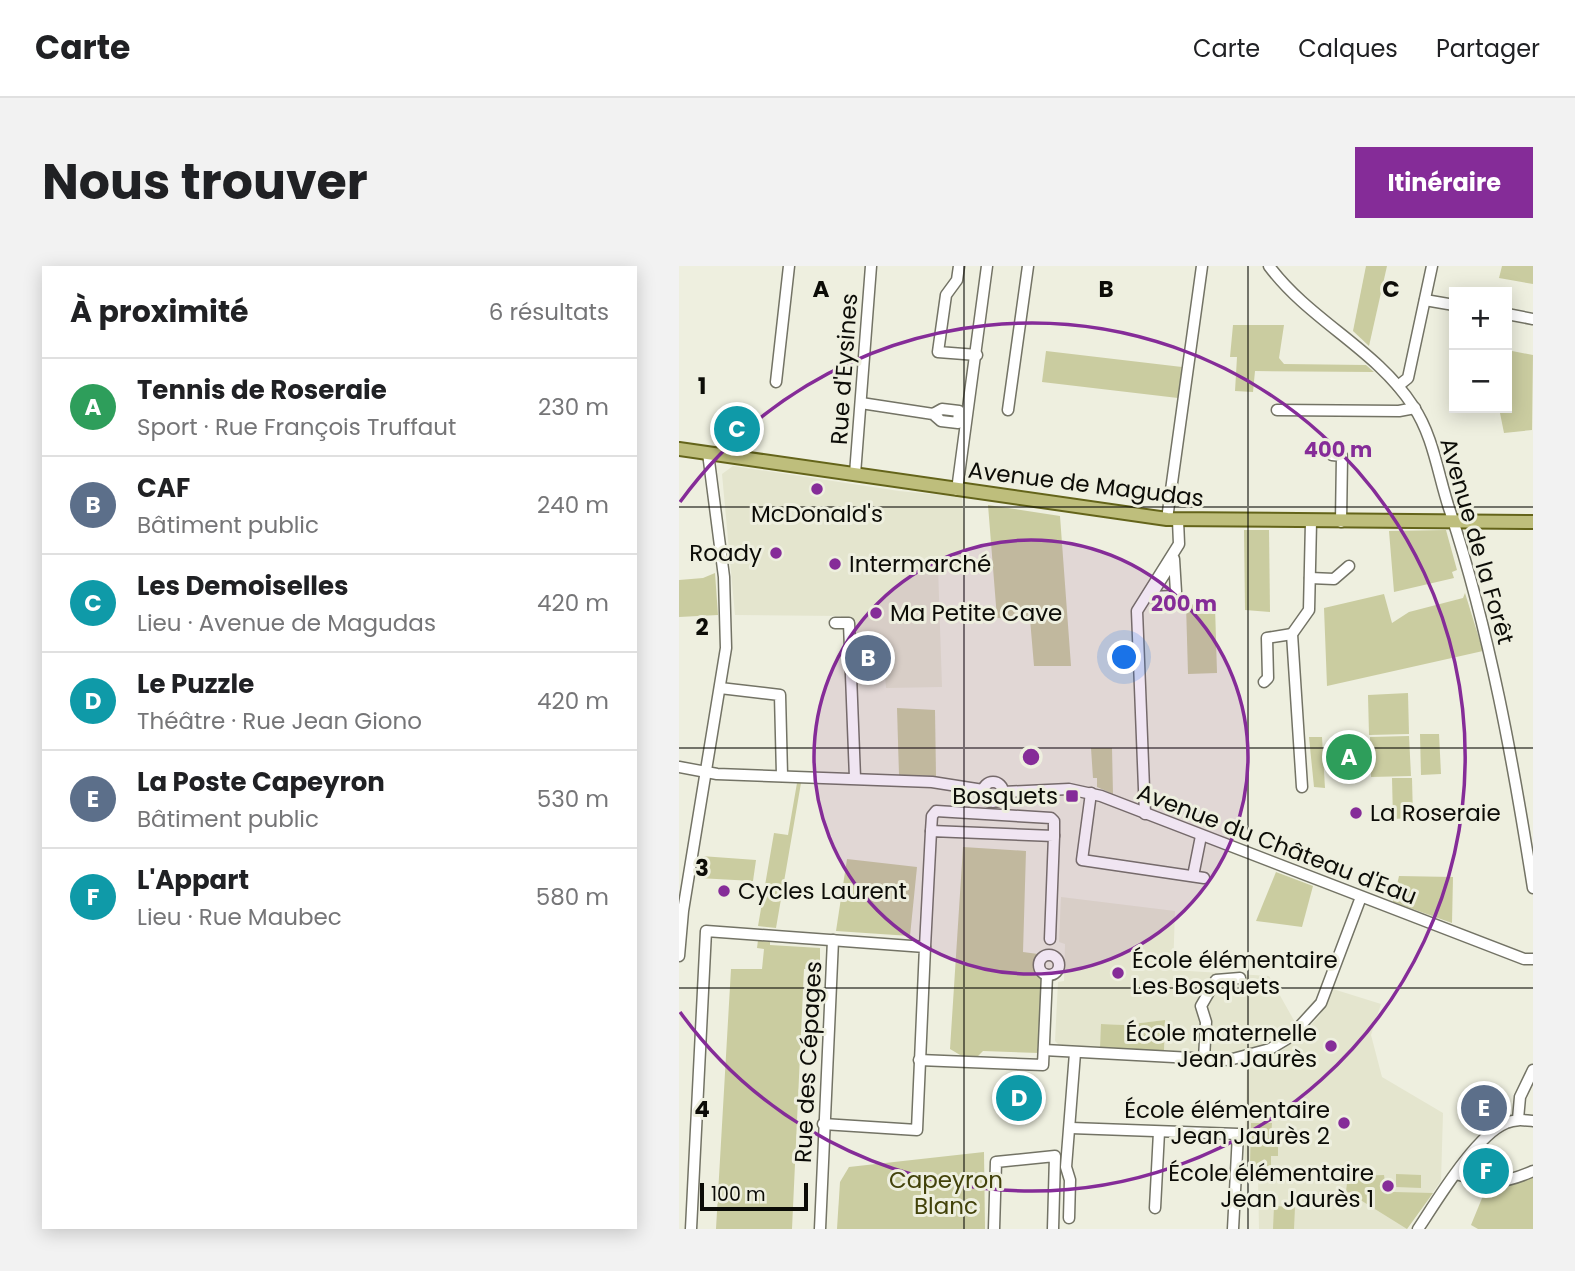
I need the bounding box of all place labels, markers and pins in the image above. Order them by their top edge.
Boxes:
pin: C [714,403,760,455]
marker: McDonald's [809,481,825,497]
place label: McDonald's [751,498,883,530]
place label: Roady [689,537,762,569]
marker: Roady [768,545,784,561]
place label: Intermarché [849,548,991,580]
marker: Intermarché [827,556,843,572]
place label: Ma Petite Cave [890,597,1062,629]
marker: Ma Petite Cave [868,605,884,621]
pin: B [845,632,891,684]
pin: A [1326,731,1372,783]
centre of rings [1019,745,1043,769]
place label: Bosquets [952,780,1058,812]
marker: Bosquets [1064,788,1080,804]
place label: La Roseraie [1370,797,1501,829]
marker: La Roseraie [1348,805,1364,821]
place label: Cycles Laurent [738,875,907,907]
marker: Cycles Laurent [716,883,732,899]
place label: École élémentaire Les Bosquets [1132,944,1338,1002]
marker: École élémentaire Les Bosquets [1110,965,1126,981]
place label: École maternelle Jean Jaurès [1125,1017,1317,1075]
marker: École maternelle Jean Jaurès [1323,1038,1339,1054]
pin: D [996,1072,1042,1124]
pin: E [1461,1082,1507,1134]
place label: École élémentaire Jean Jaurès 2 [1124,1094,1330,1152]
marker: École élémentaire Jean Jaurès 2 [1336,1115,1352,1131]
pin: F [1463,1145,1509,1197]
place label: École élémentaire Jean Jaurès 1 [1168,1157,1374,1215]
marker: École élémentaire Jean Jaurès 1 [1380,1178,1396,1194]

